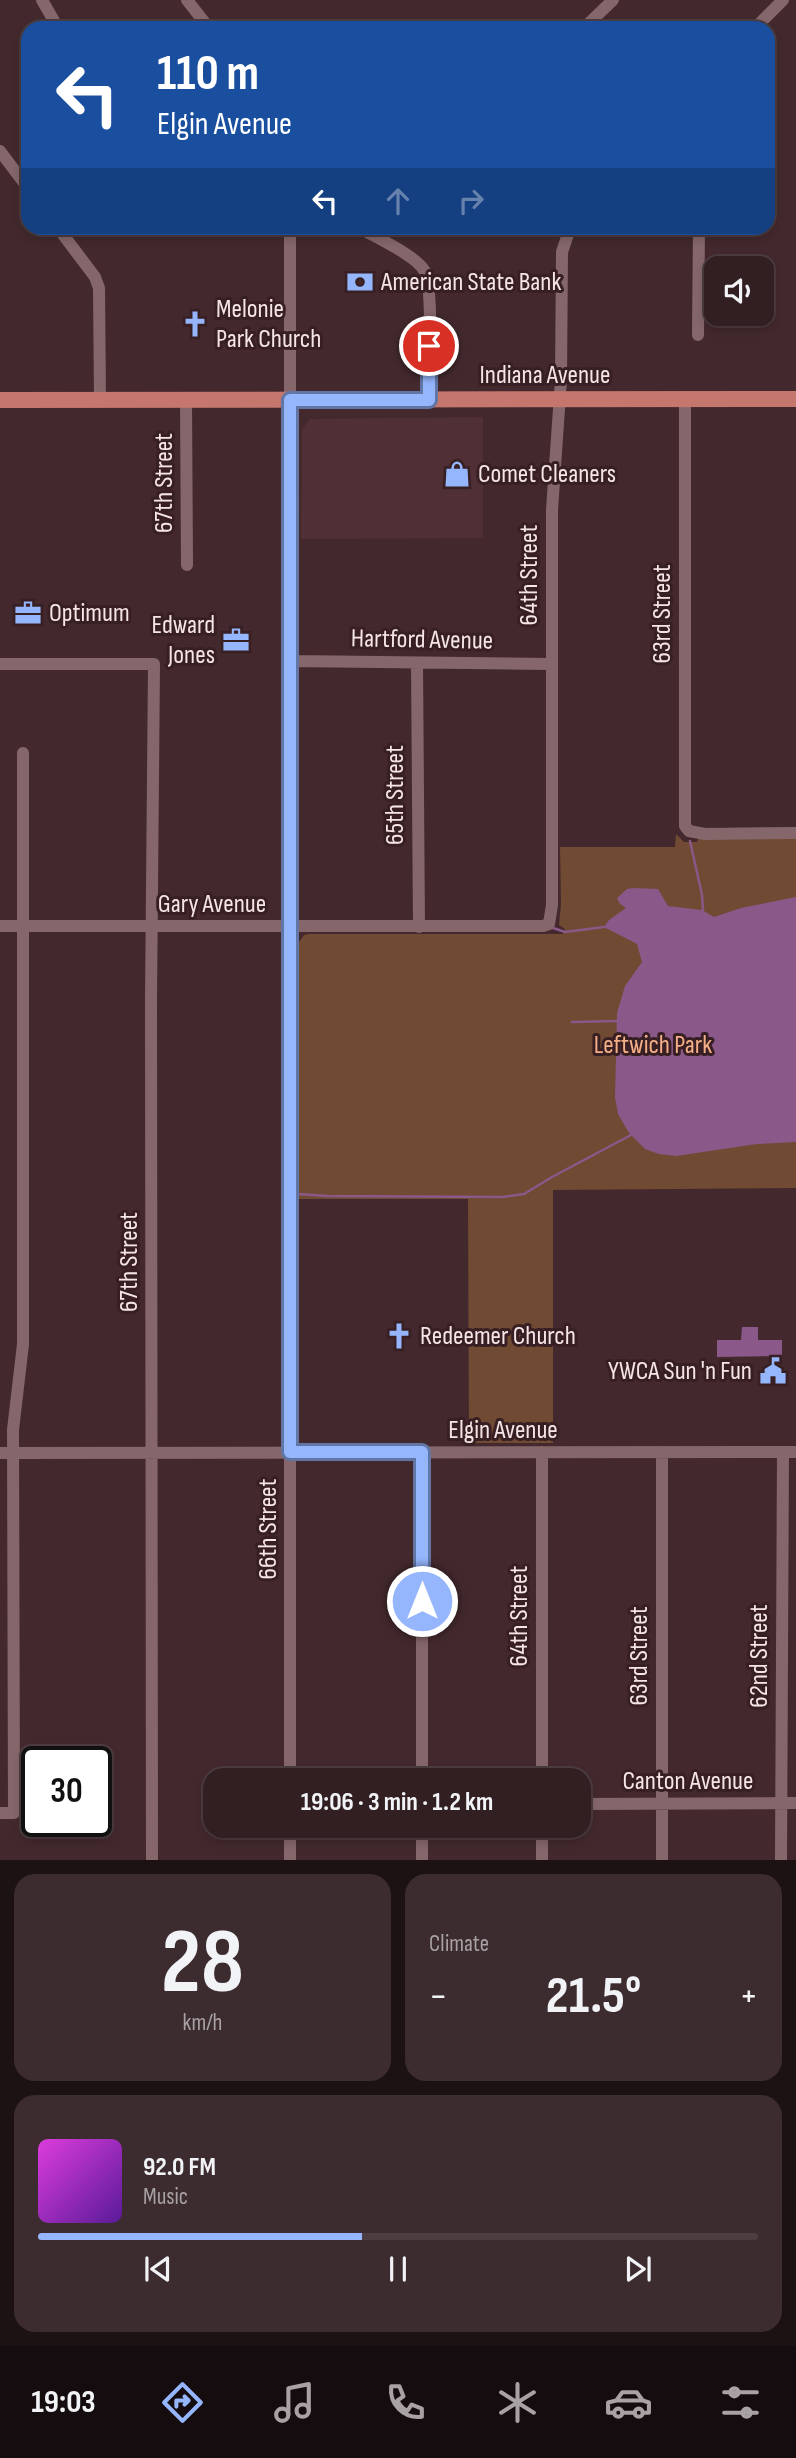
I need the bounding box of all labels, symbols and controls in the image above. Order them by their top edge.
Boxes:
text: 110 m [157,45,259,104]
icon: left [42,49,133,140]
text: Elgin Avenue [157,105,292,144]
icon: left [306,182,344,220]
icon: ahead [379,182,417,220]
icon: right [452,182,490,220]
map controls [704,256,774,326]
button: sound [704,256,774,326]
bank icon: American State Bank [345,267,375,297]
place label: American State Bank [380,267,561,298]
place label: Melonie Park Church [216,294,321,355]
church icon: Melonie Park Church [180,309,210,339]
pin [399,316,459,376]
icon: arrive [410,327,448,365]
street label: Indiana Avenue [480,360,610,391]
street label: 67th Street [149,433,180,533]
shop icon: Comet Cleaners [442,459,472,489]
place label: Comet Cleaners [478,459,616,490]
street label: 64th Street [514,525,545,625]
street label: 63rd Street [647,564,678,664]
office icon: Optimum [13,598,43,628]
place label: Optimum [49,598,130,629]
place label: Edward Jones [151,610,215,671]
street label: Hartford Avenue [351,623,493,657]
office icon: Edward Jones [221,625,251,655]
street label: 65th Street [380,745,411,845]
street label: Gary Avenue [158,889,266,920]
park label: Leftwich Park [594,1030,712,1061]
street label: 67th Street [114,1212,145,1312]
church icon: Redeemer Church [384,1321,414,1351]
place label: Redeemer Church [420,1321,576,1352]
place label: YWCA Sun 'n Fun [608,1356,752,1387]
public building icon: YWCA Sun 'n Fun [758,1356,788,1386]
street label: Elgin Avenue [448,1415,558,1446]
street label: 66th Street [253,1479,284,1579]
position arrow [385,1564,459,1638]
street label: 64th Street [504,1566,535,1666]
street label: 62nd Street [744,1604,775,1708]
street label: 63rd Street [624,1606,655,1706]
speed limit sign: 30 [21,1746,112,1837]
street label: Canton Avenue [623,1766,753,1797]
text: 19:06 · 3 min · 1.2 km [301,1787,493,1818]
text: 28 [161,1909,244,2018]
text: Climate [429,1930,489,1958]
text: 21.5° [546,1965,641,2028]
text: − [429,1974,448,2019]
text: + [739,1974,758,2019]
text: km/h [183,2009,222,2037]
text: 92.0 FM [143,2152,216,2183]
text: Music [143,2183,188,2211]
icon: previous [139,2250,177,2288]
icon: pause [379,2250,417,2288]
icon: next [619,2250,657,2288]
icon: directions [158,2378,207,2427]
icon: music [270,2378,319,2427]
icon: phone [381,2378,430,2427]
icon: climate [493,2378,542,2427]
icon: car [604,2378,653,2427]
icon: filters [716,2378,765,2427]
text: 19:03 [31,2383,96,2422]

